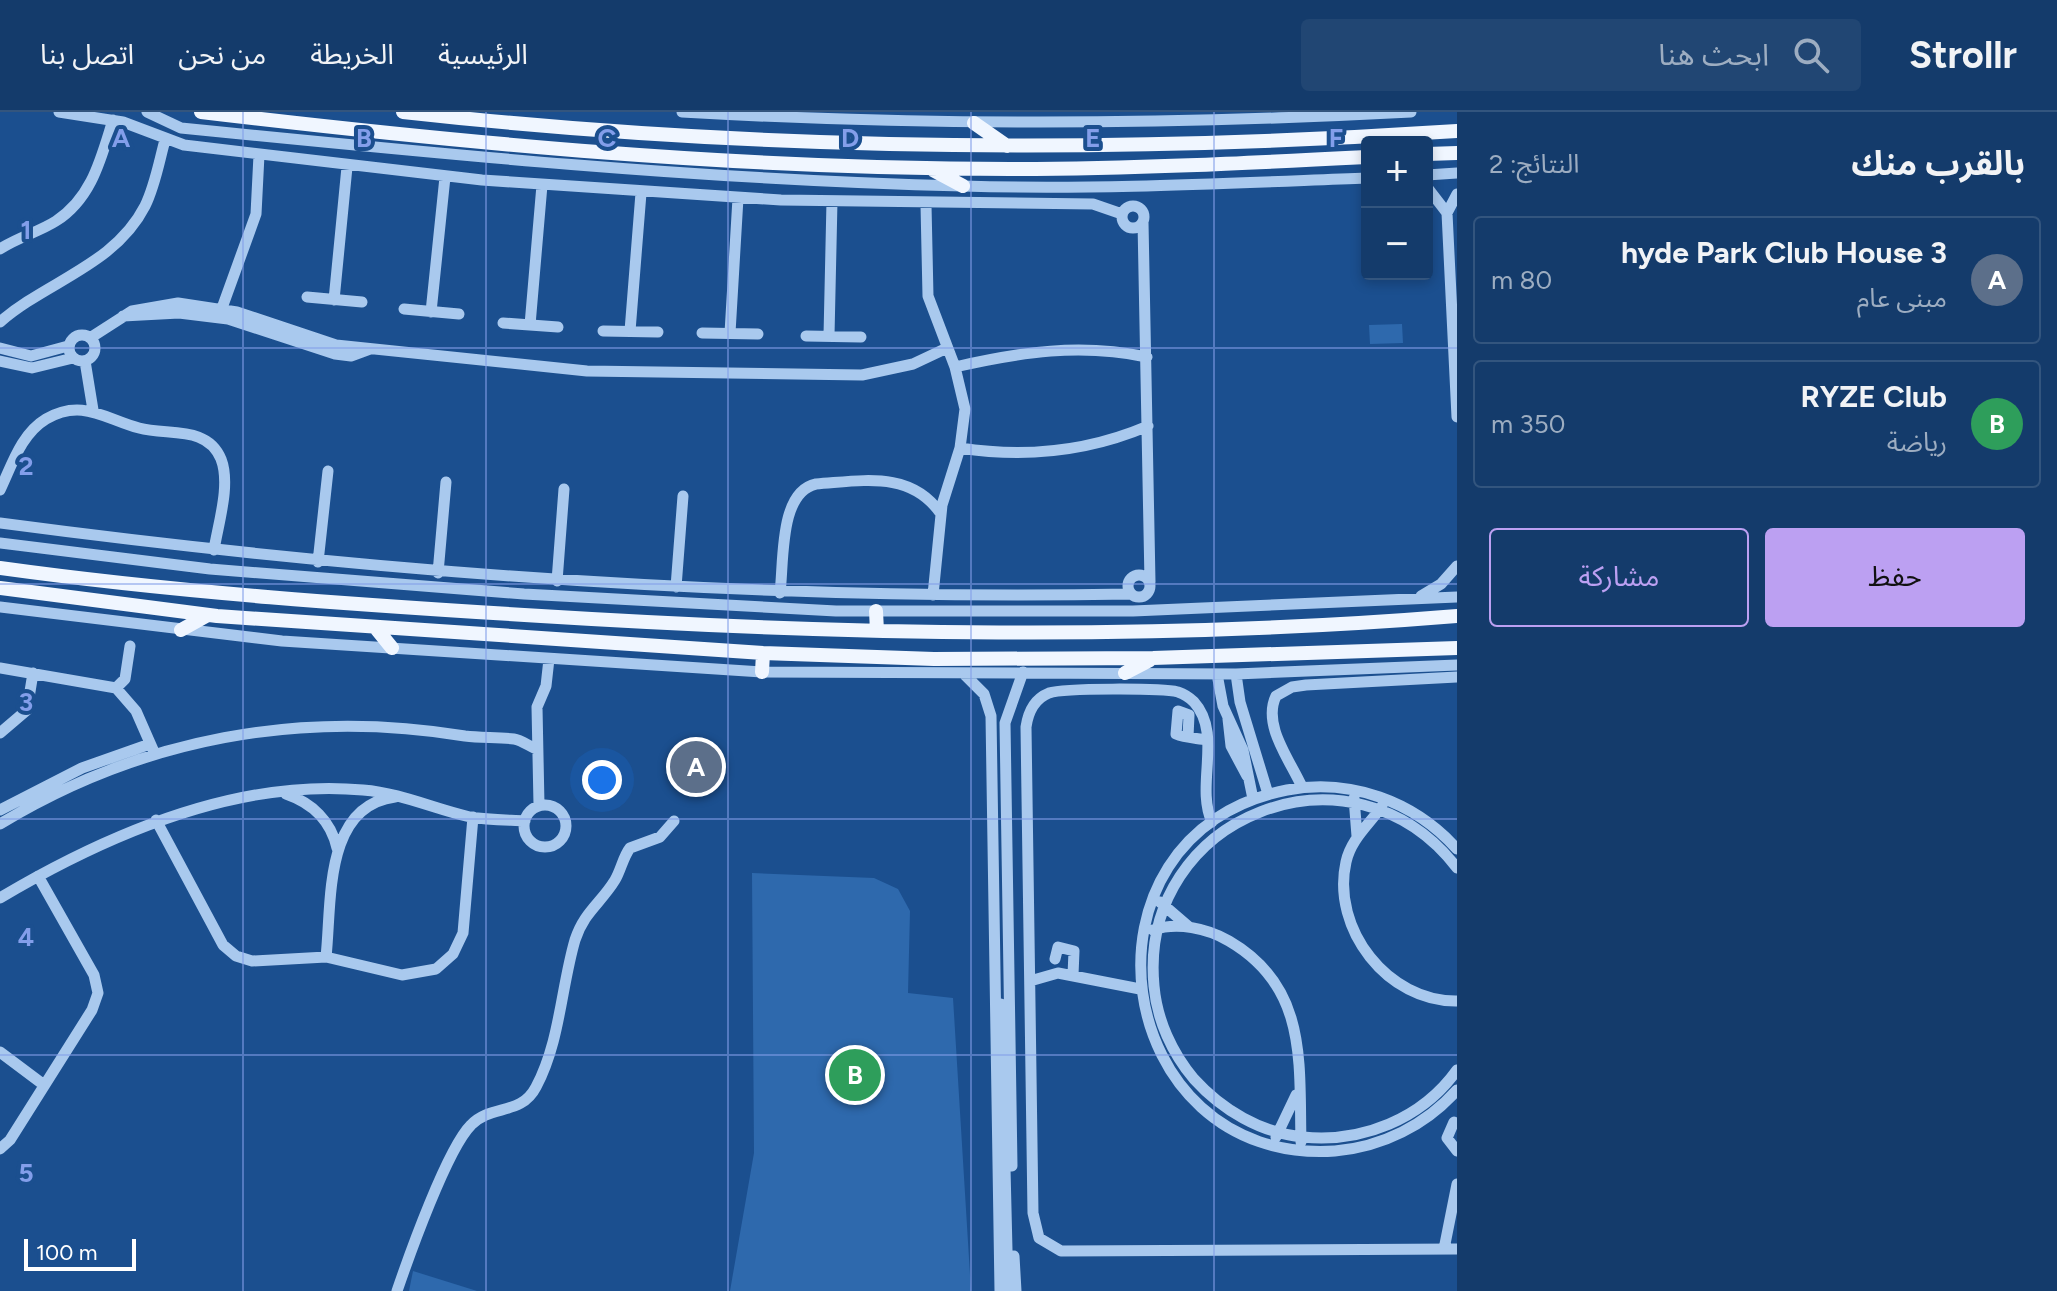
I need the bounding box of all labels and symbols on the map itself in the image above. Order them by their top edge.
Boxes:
text: A [112,122,131,154]
text: B [356,122,372,154]
text: C [598,122,617,154]
text: D [841,122,859,154]
text: E [1085,122,1101,154]
text: F [1329,122,1343,154]
text: 1 [21,214,31,246]
text: 2 [18,450,34,482]
text: 3 [19,686,33,718]
pin: A [670,737,722,797]
your location [582,760,622,800]
text: 4 [18,921,34,953]
pin: B [829,1045,881,1105]
text: 5 [18,1157,34,1189]
scale bar [24,1235,136,1271]

